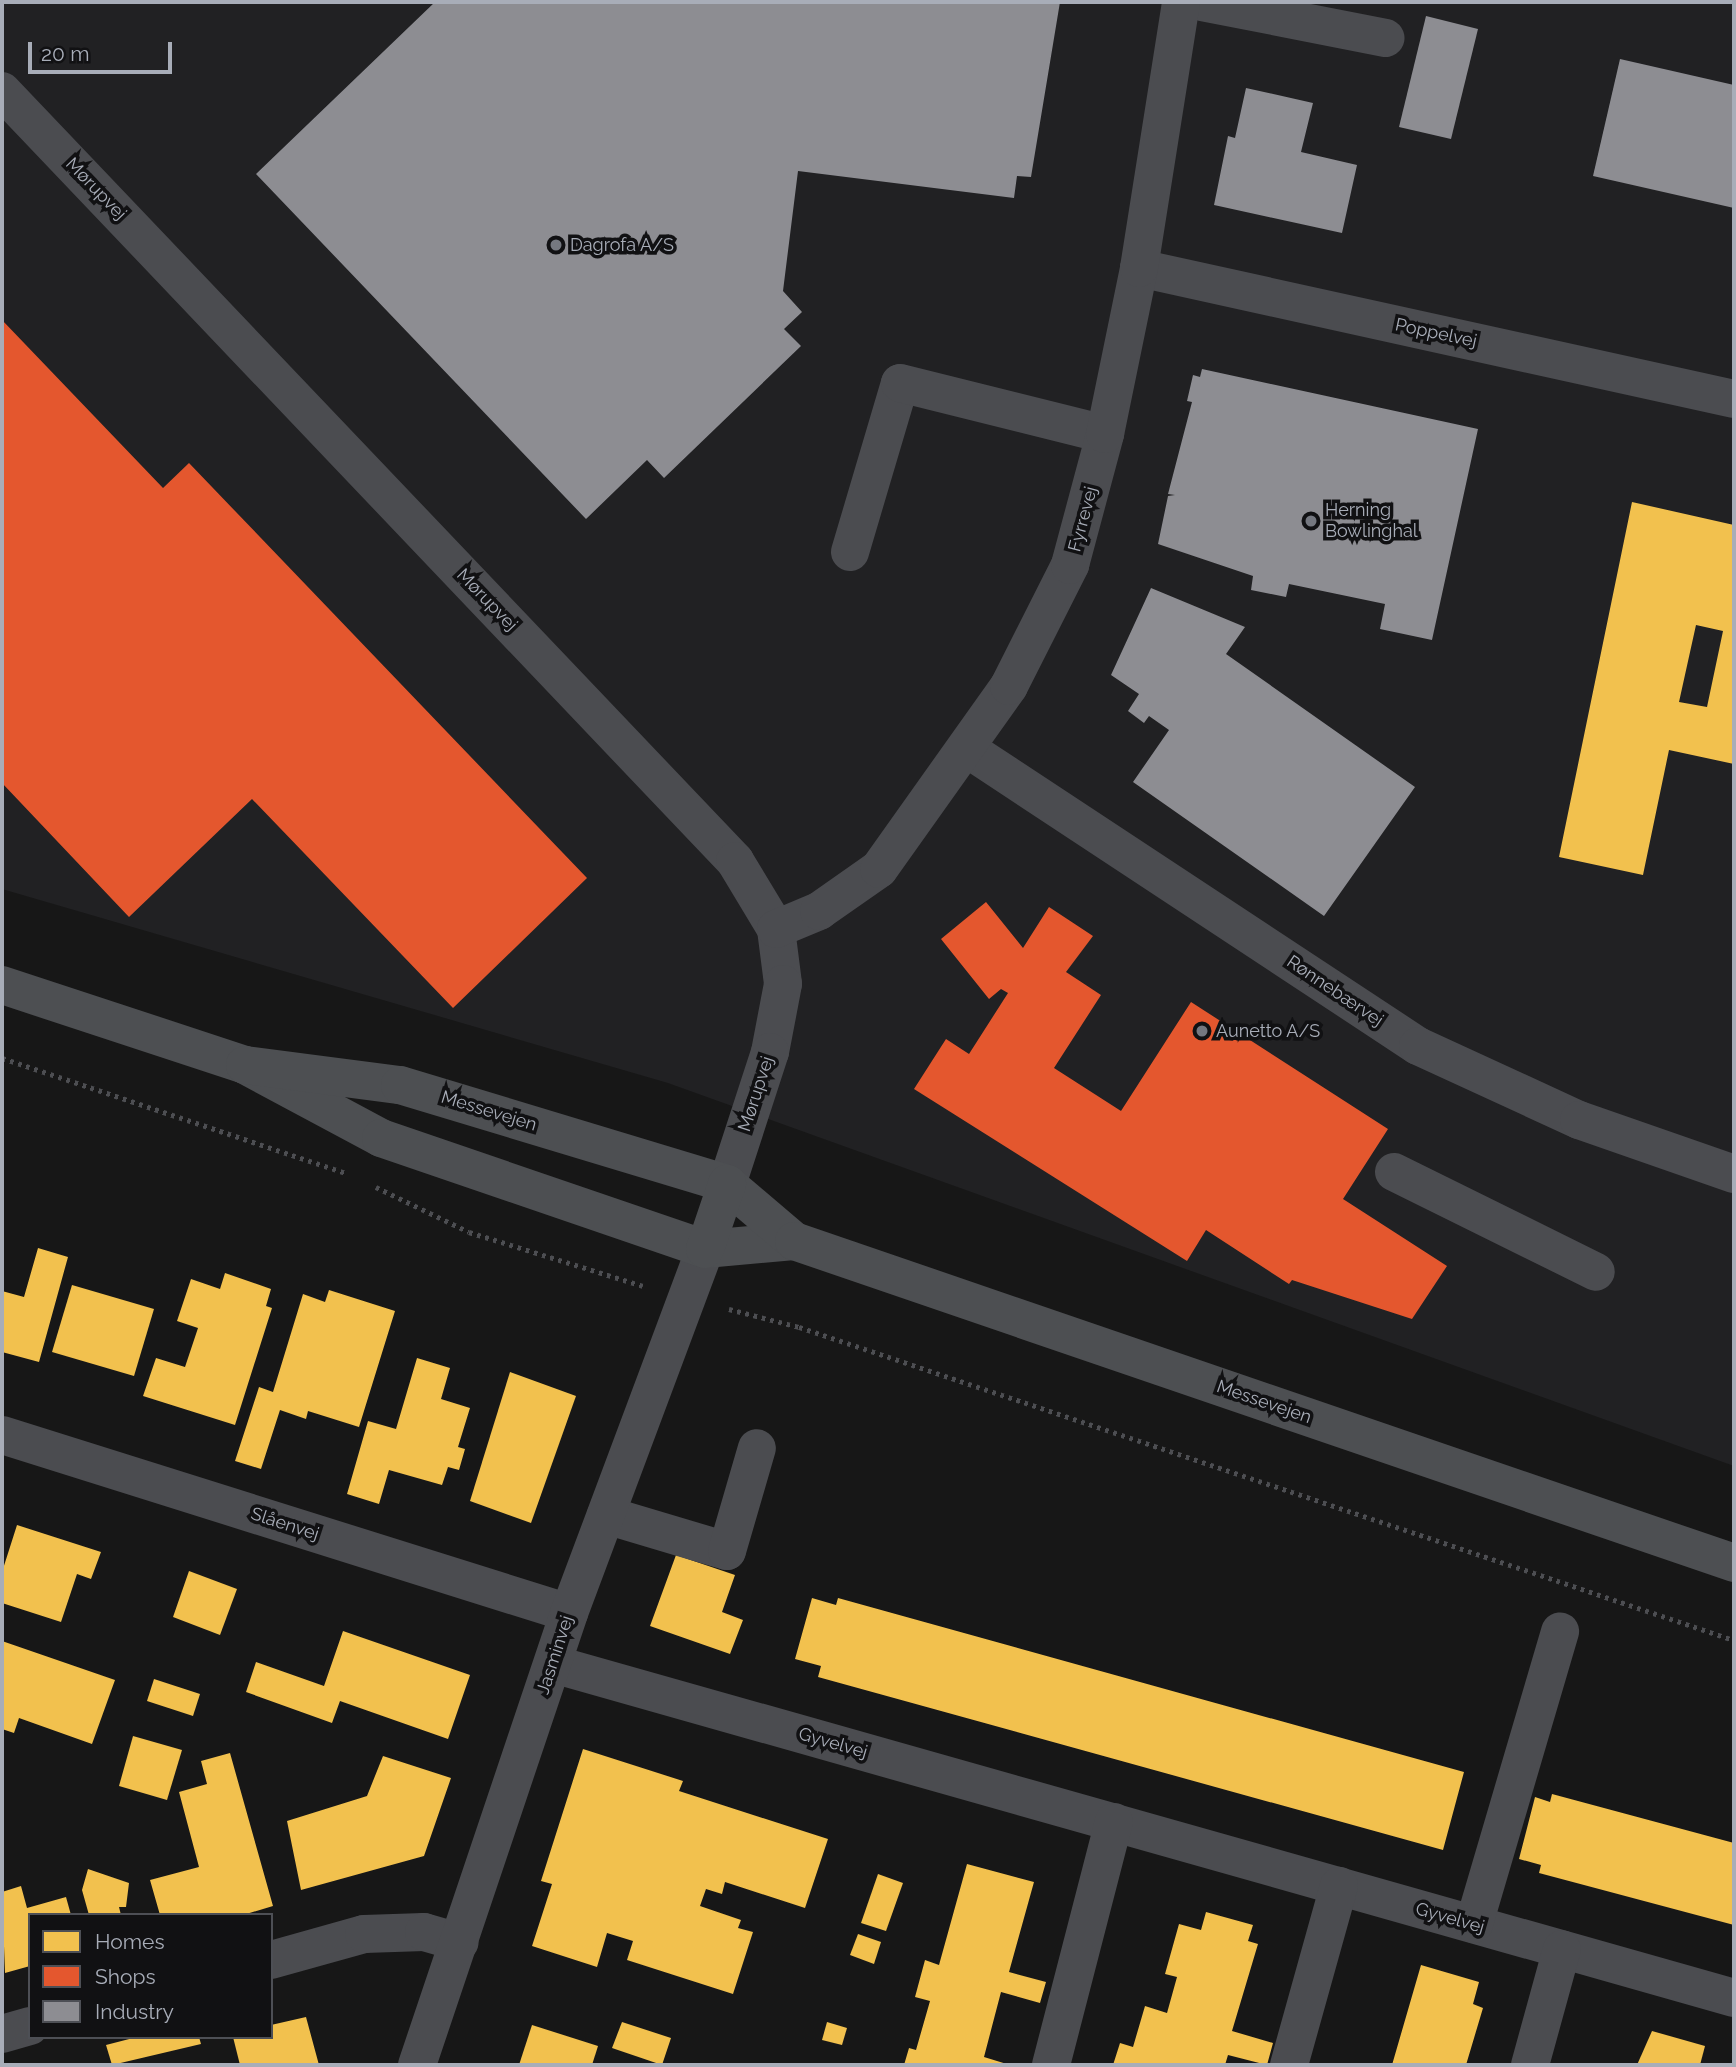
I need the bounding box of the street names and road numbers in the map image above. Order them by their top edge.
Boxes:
street label: Mørupvej [61,153,131,225]
street label: Poppelvej [1393,314,1479,352]
street label: Fyrrevej [1064,484,1102,554]
street label: Mørupvej [452,564,522,636]
street label: Rønnebærvej [1283,951,1387,1031]
street label: Mørupvej [734,1054,778,1134]
street label: Messevejen [439,1086,539,1136]
street label: Messevejen [1214,1376,1314,1428]
street label: Slåenvej [248,1503,322,1545]
street label: Jasminvej [532,1613,578,1697]
street label: Gyvelvej [796,1723,870,1763]
street label: Gyvelvej [1413,1898,1487,1938]

